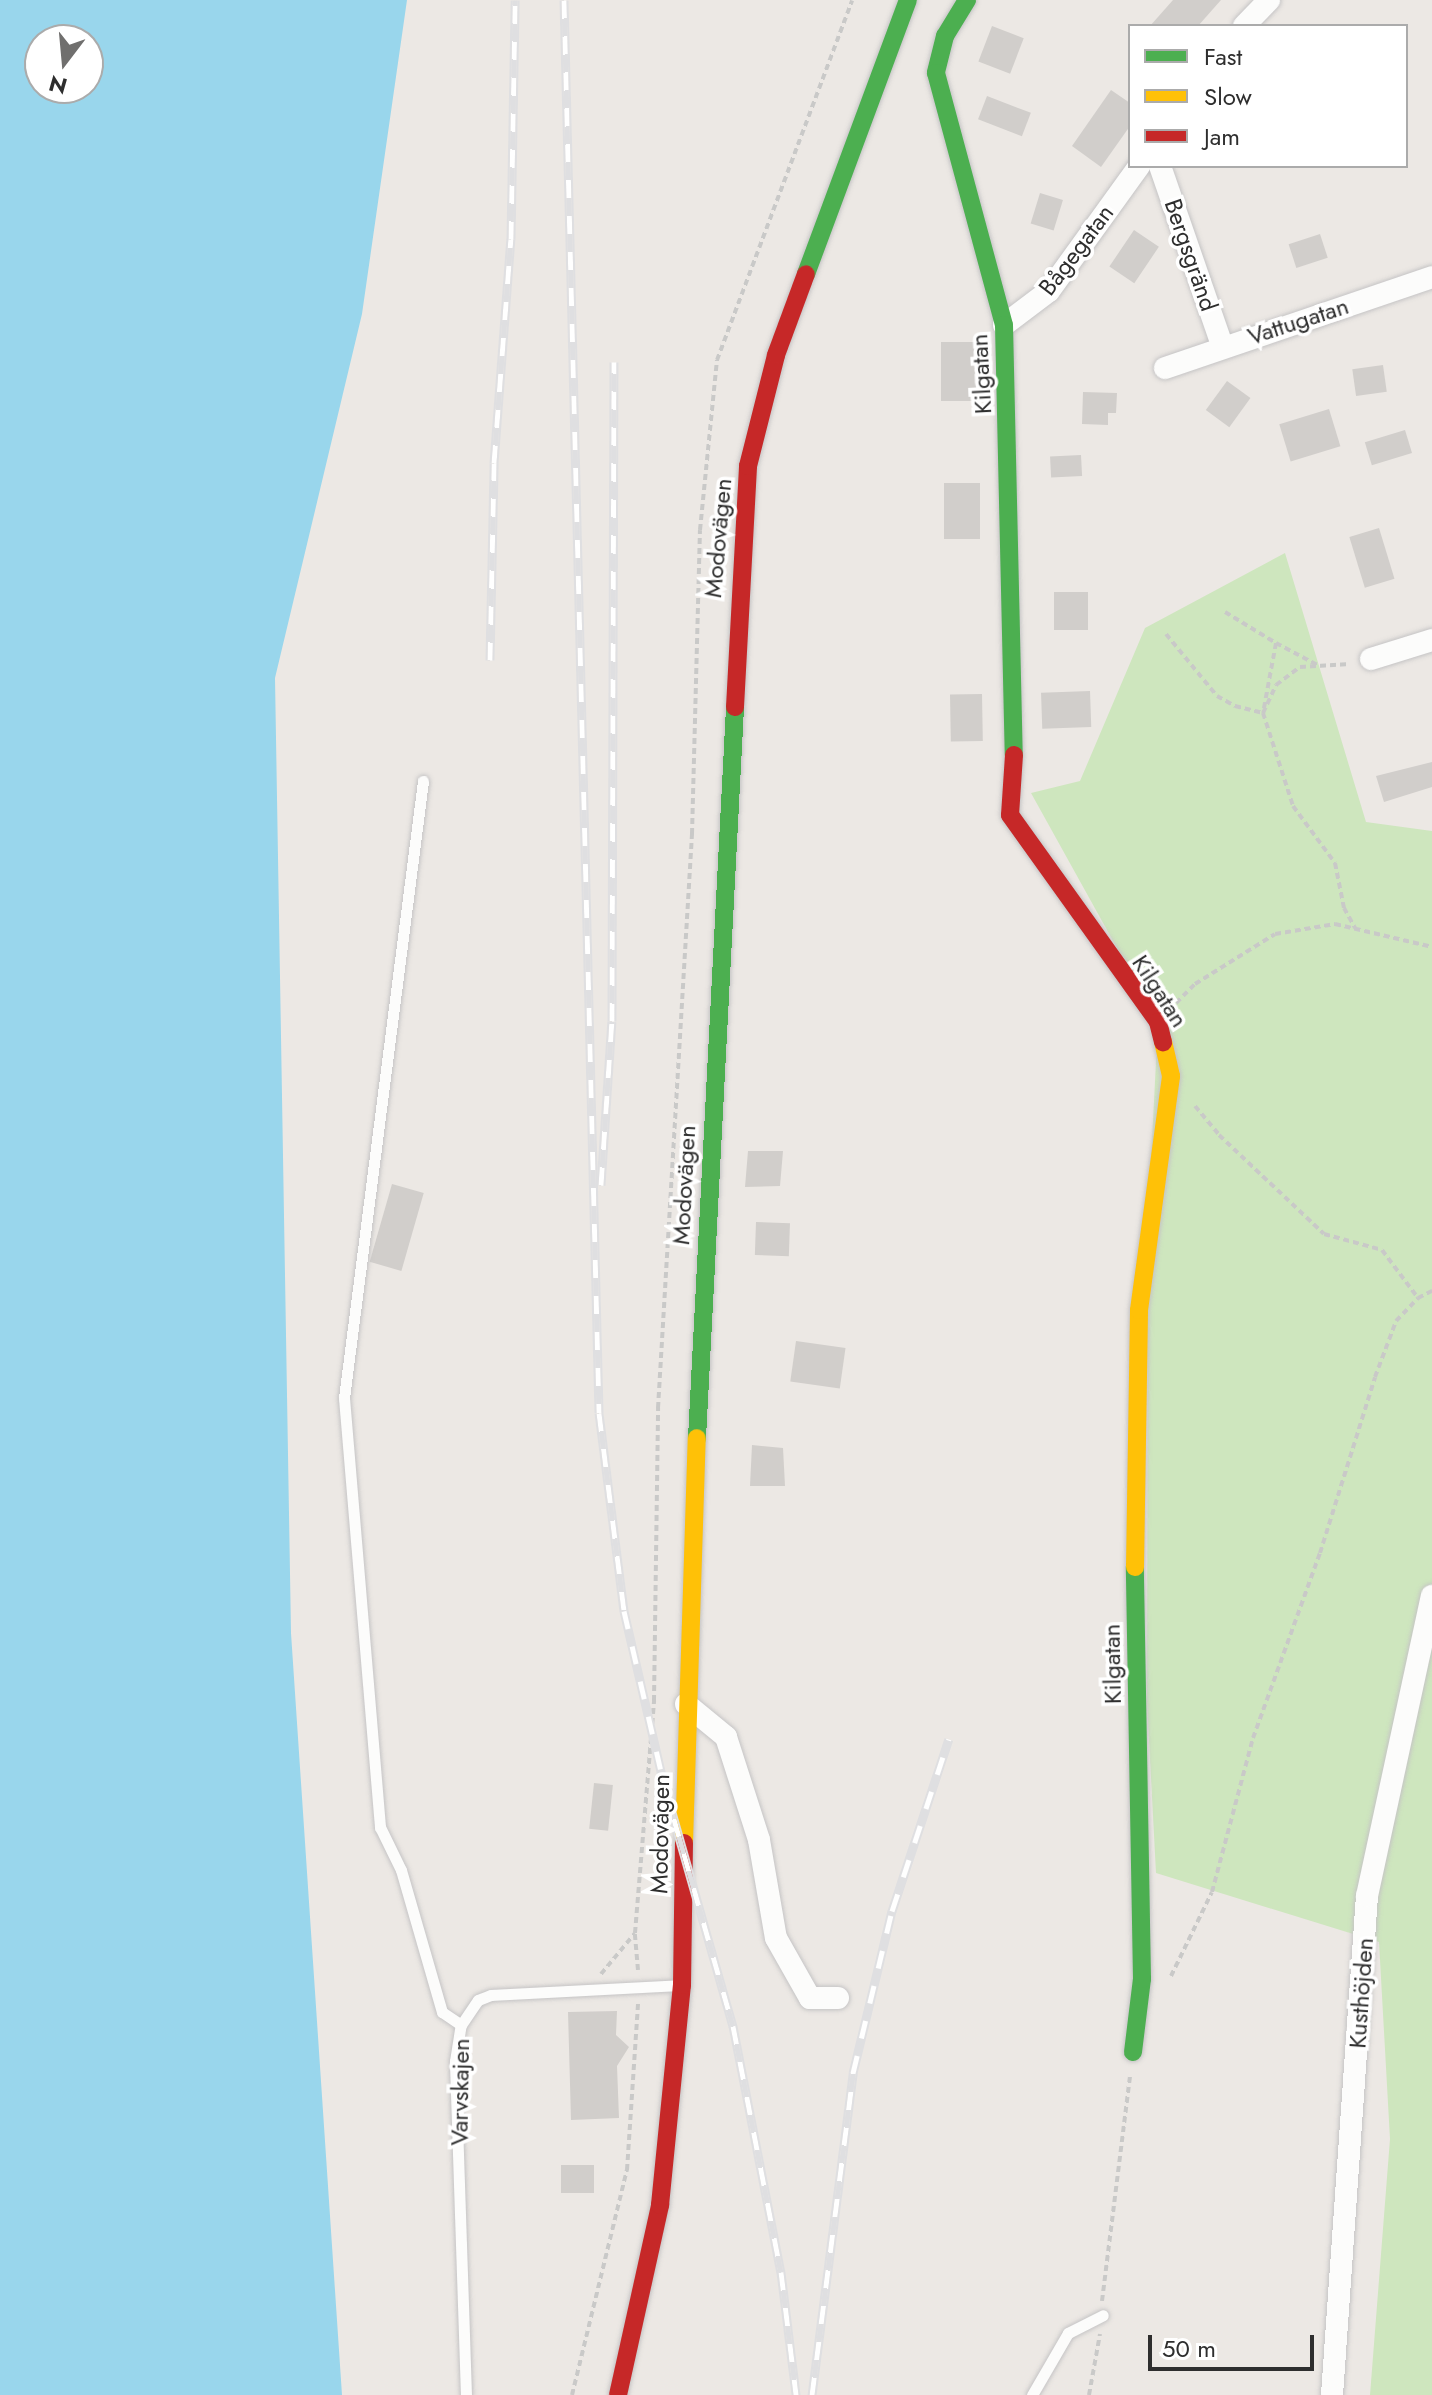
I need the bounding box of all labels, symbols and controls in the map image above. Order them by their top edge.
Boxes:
north arrow [24,24,104,104]
legend [1128,24,1408,168]
text: Fast [1204,39,1242,74]
text: N [45,67,71,103]
text: Slow [1204,79,1252,114]
text: Jam [1204,119,1240,154]
street label: Bergsgränd [1158,195,1224,315]
street label: Bågegatan [1033,199,1119,301]
street label: Vattugatan [1244,291,1352,351]
street label: Kilgatan [965,333,997,415]
street label: Modovägen [698,477,738,599]
street label: Kilgatan [1126,949,1194,1033]
street label: Modovägen [666,1124,702,1246]
street label: Kilgatan [1097,1624,1127,1704]
street label: Modovägen [645,1774,675,1894]
street label: Kusthöjden [1343,1937,1379,2049]
street label: Varvskajen [445,2038,475,2146]
scale bar [1152,2319,1318,2369]
text: 50 m [1162,2331,1216,2366]

